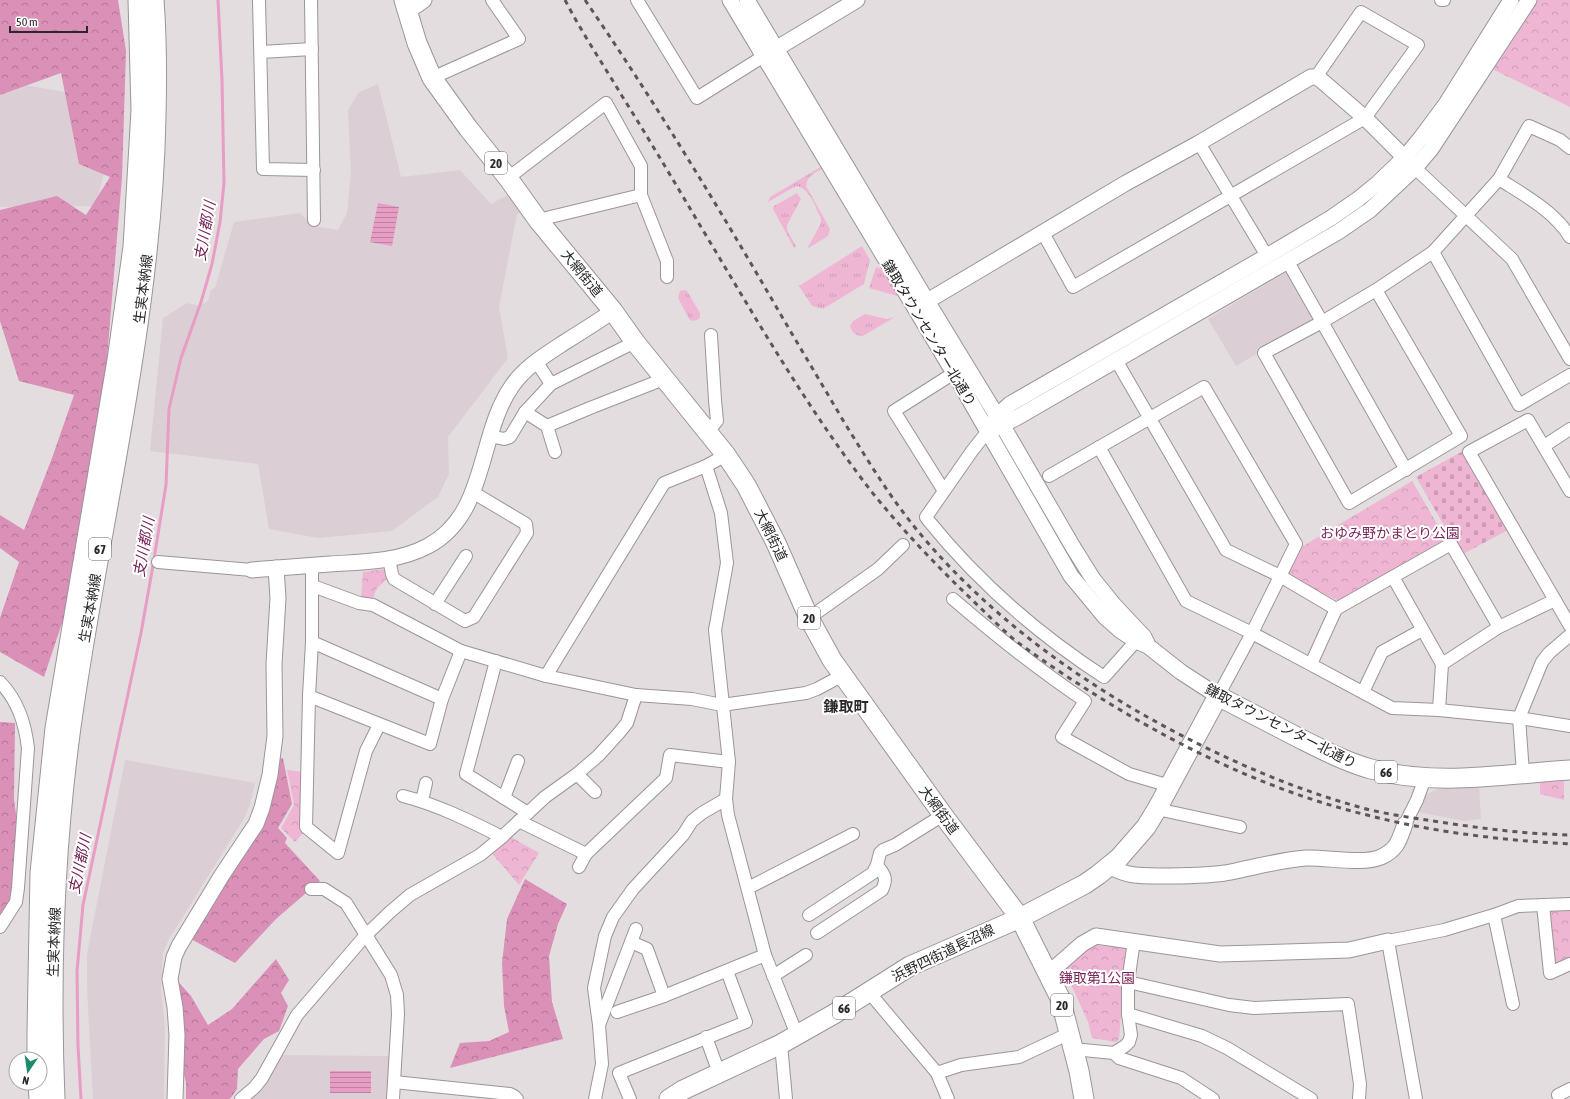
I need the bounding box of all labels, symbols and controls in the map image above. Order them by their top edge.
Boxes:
scale bar [10,8,87,34]
text: 50 m [16,15,38,29]
road number: 20 [485,152,507,174]
water label: 支川都川 [191,198,218,262]
street label: 大網街道 [558,246,606,300]
street label: 生実本納線 [131,253,155,325]
street label: 鎌取タウンセンター北通り [879,257,979,409]
street label: 大網街道 [752,506,790,564]
water label: 支川都川 [130,514,157,578]
park label: おゆみ野かまとり公園 [1320,525,1460,541]
road number: 67 [89,538,111,560]
street label: 生実本納線 [76,572,104,644]
road number: 20 [798,607,820,629]
street label: 鎌取タウンセンター北通り [1203,681,1359,771]
district label: 鎌取町 [822,698,869,715]
road number: 66 [1375,761,1397,783]
street label: 大網街道 [916,783,962,837]
water label: 支川都川 [65,831,94,895]
street label: 生実本納線 [45,907,63,977]
street label: 浜野四街道長沼線 [889,921,997,985]
park label: 鎌取第1公園 [1059,970,1135,986]
road number: 20 [1051,994,1073,1016]
road number: 66 [833,997,855,1019]
north arrow [8,1051,48,1091]
text: N [21,1074,30,1087]

